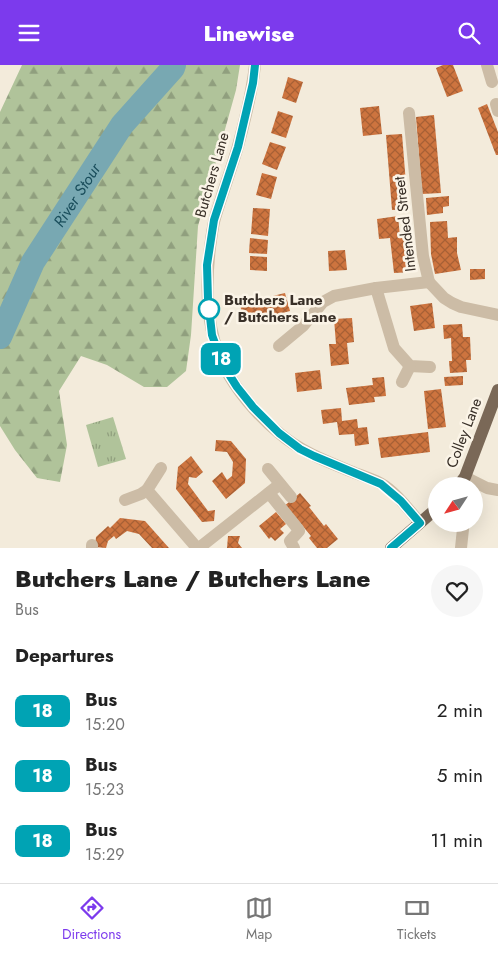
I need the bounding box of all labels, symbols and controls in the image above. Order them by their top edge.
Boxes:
text: Linewise [204,17,294,49]
icon: menu [15,19,43,47]
icon: search [455,19,483,47]
street label: Butchers Lane [189,129,235,220]
water label: River Stour [47,157,107,231]
street label: Intended Street [388,175,422,273]
place label: Butchers Lane / Butchers Lane [224,289,337,328]
marker: Butchers Lane / Butchers Lane [198,298,220,320]
line badge: 18 [198,343,244,375]
text: 18 [211,346,231,372]
street label: Colley Lane [441,394,488,471]
north arrow [428,477,482,533]
map controls [428,477,483,532]
text: Butchers Lane / Butchers Lane [15,561,371,596]
button: heart [431,565,483,617]
text: Bus [15,598,39,621]
text: Departures [15,642,114,669]
text: Bus [85,686,117,713]
text: 2 min [437,697,483,724]
text: 18 [32,698,53,724]
text: 15:20 [85,713,125,736]
text: Bus [85,751,117,778]
text: 5 min [437,762,483,789]
text: 18 [32,763,53,789]
text: 15:23 [85,778,124,801]
text: Bus [85,816,117,843]
text: 11 min [430,827,483,854]
text: 18 [32,828,53,854]
text: 15:29 [85,843,124,866]
tab: Directions [62,894,121,944]
tab: Map [245,894,273,944]
tab: Tickets [397,894,436,944]

